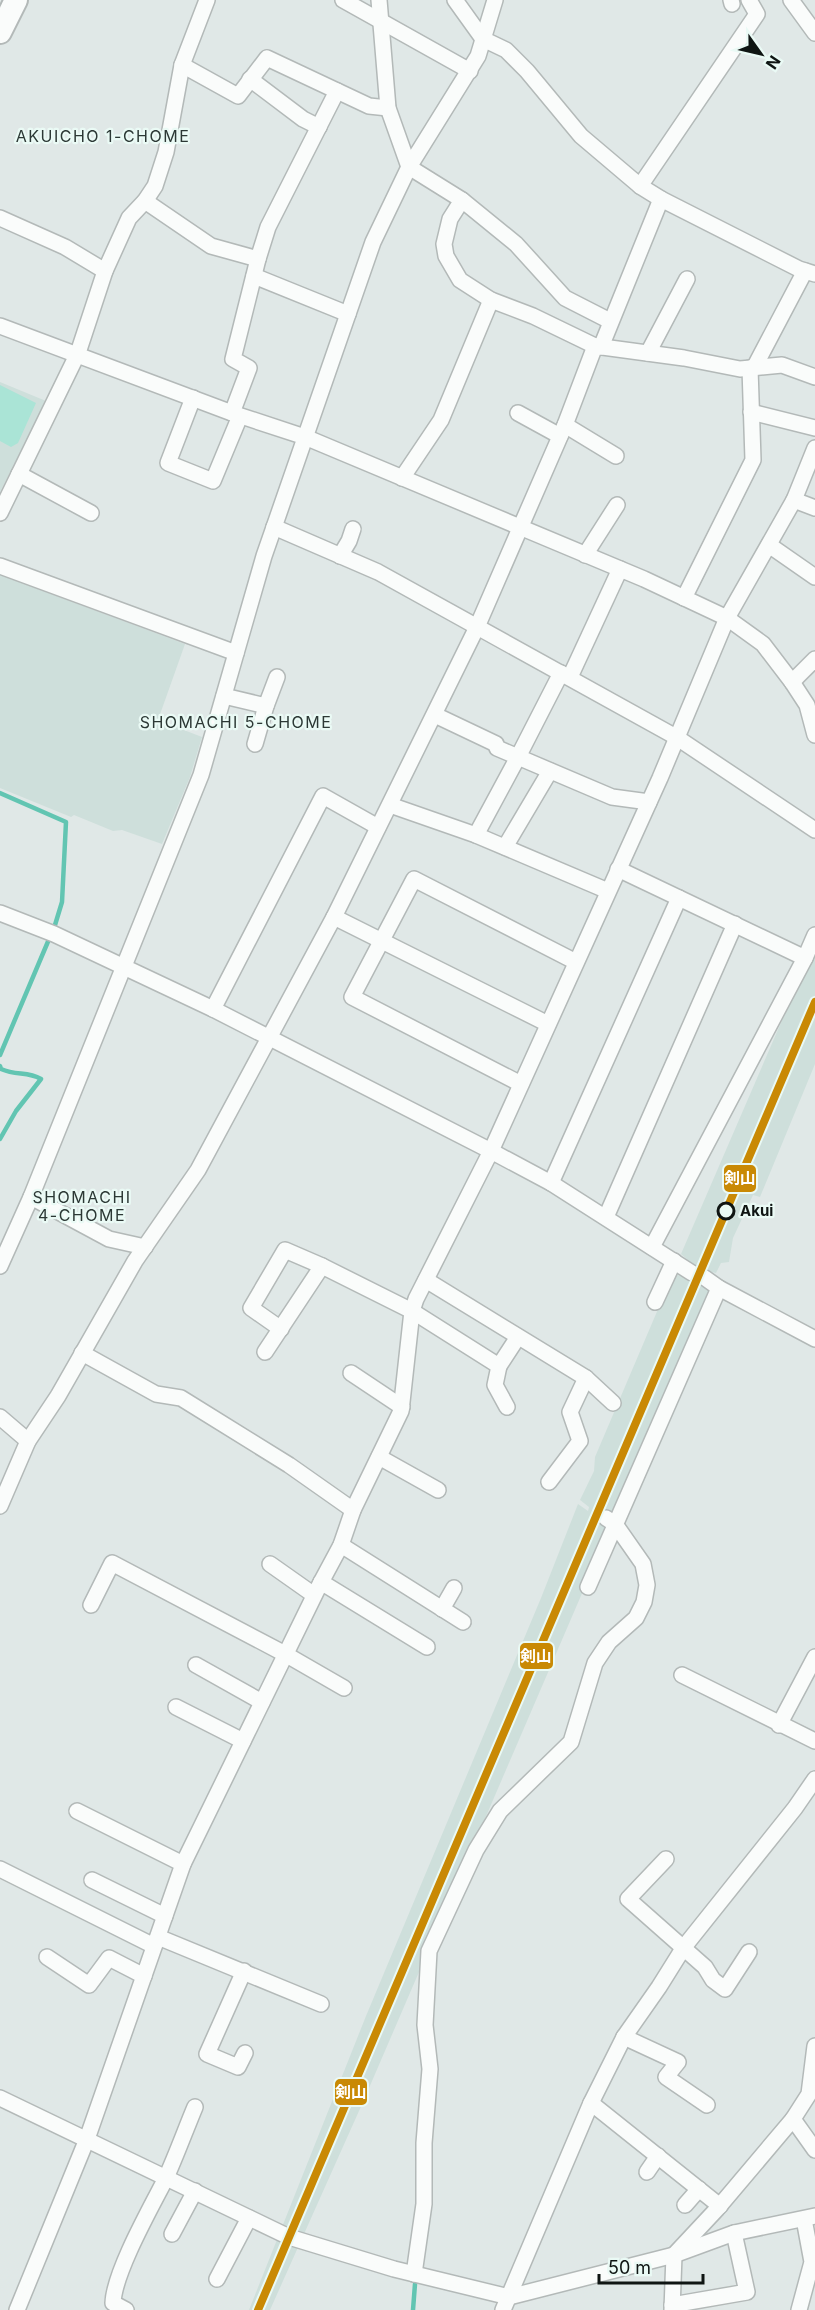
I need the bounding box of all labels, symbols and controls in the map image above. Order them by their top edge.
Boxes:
north arrow [731,24,791,84]
text: N [762,52,785,73]
district label: AKUICHO 1-CHOME [16,126,190,146]
district label: SHOMACHI 5-CHOME [140,712,332,732]
line badge: 剣山 [723,1164,757,1193]
text: 剣山 [724,1168,756,1188]
district label: SHOMACHI 4-CHOME [32,1187,132,1225]
place label: Akui [740,1201,773,1220]
marker: Akui [717,1202,735,1220]
line badge: 剣山 [519,1642,554,1670]
text: 剣山 [520,1646,552,1666]
line badge: 剣山 [334,2078,368,2106]
text: 剣山 [335,2082,367,2102]
scale bar [599,2247,702,2285]
text: 50 m [608,2257,651,2278]

